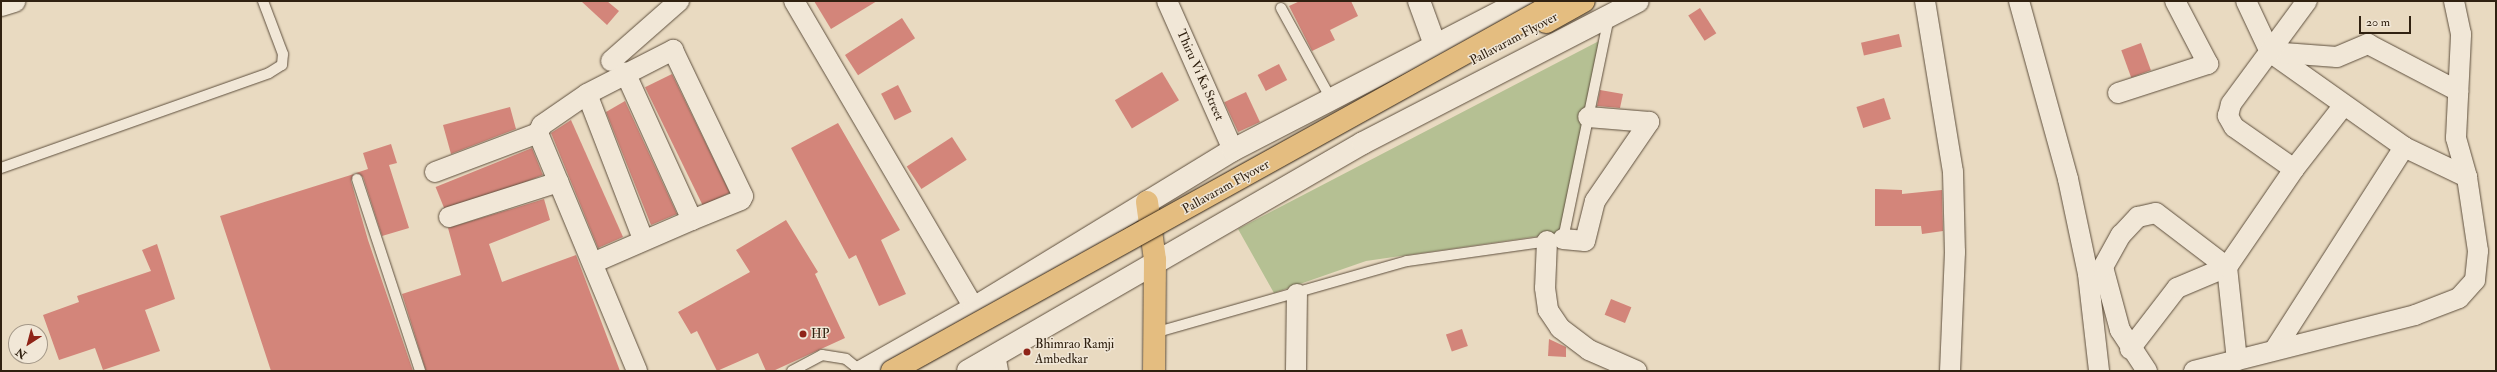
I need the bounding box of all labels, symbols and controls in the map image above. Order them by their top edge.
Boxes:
scale bar [2361,8,2413,34]
street label: Pallavaram Flyover [1467,9,1561,69]
text: 20 m [2366,15,2390,30]
street label: Thiru Vi Ka Street [1173,27,1227,123]
street label: Pallavaram Flyover [1180,157,1272,217]
north arrow [8,324,48,364]
place label: HP [811,326,829,342]
marker: HP [798,329,808,339]
place label: Bhimrao Ramji Ambedkar [1035,337,1114,368]
text: N [13,345,29,361]
marker: Bhimrao Ramji Ambedkar [1022,347,1032,357]

